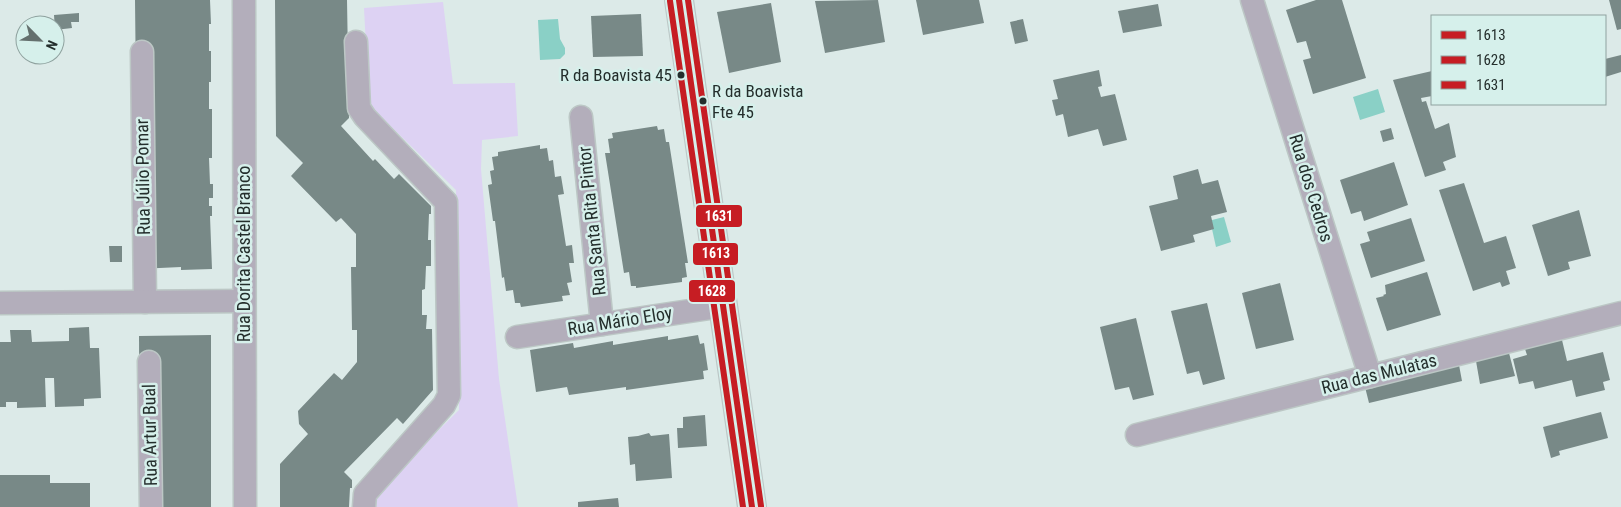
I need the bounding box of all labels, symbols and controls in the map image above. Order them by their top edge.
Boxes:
north arrow [15,15,65,65]
legend [1431,15,1606,105]
text: 1613 [1476,26,1506,44]
text: N [43,38,61,52]
text: 1628 [1476,51,1506,69]
place label: R da Boavista 45 [560,65,672,85]
marker: R da Boavista 45 [676,70,686,80]
text: 1631 [1476,76,1506,94]
place label: R da Boavista Fte 45 [712,81,803,122]
marker: R da Boavista Fte 45 [698,96,708,106]
street label: Rua Júlio Pomar [131,118,154,235]
street label: Rua dos Cedros [1285,131,1338,244]
street label: Rua Santa Rita Pintor [573,145,610,297]
street label: Rua Dorita Castel Branco [233,166,254,342]
line badge: 1631 [695,204,743,228]
text: 1631 [705,208,733,224]
line badge: 1613 [692,242,739,266]
text: 1613 [702,245,730,261]
line badge: 1628 [688,279,736,303]
text: 1628 [698,283,726,299]
street label: Rua Mário Eloy [566,302,674,339]
street label: Rua das Mulatas [1319,349,1439,398]
street label: Rua Artur Bual [138,384,161,486]

